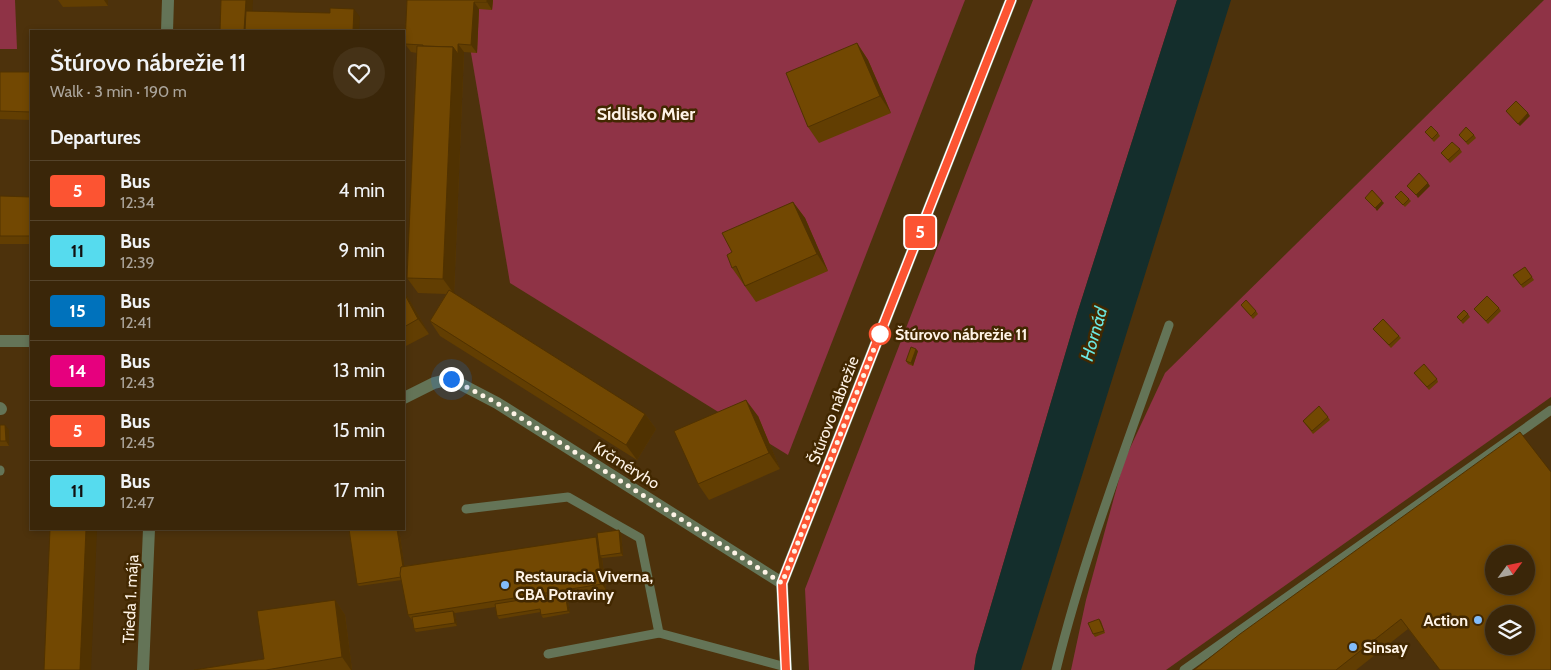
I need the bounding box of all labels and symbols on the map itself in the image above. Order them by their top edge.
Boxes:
district label: Sídlisko Mier [597,103,695,125]
line badge: 5 [904,216,936,248]
water label: Hornád [1076,304,1112,364]
marker: Štúrovo nábrežie 11 [869,323,891,345]
place label: Štúrovo nábrežie 11 [895,325,1027,344]
street label: Štúrovo nábrežie [804,353,863,467]
your location [439,367,464,392]
street label: Krčméryho [590,438,663,493]
north arrow [1485,545,1535,595]
street label: Trieda 1. mája [119,554,142,644]
place label: Restauracia Viverna, CBA Potraviny [515,567,653,604]
marker: Restauracia Viverna, CBA Potraviny [499,579,511,591]
place label: Action [1424,611,1468,630]
marker: Action [1472,614,1484,626]
place label: Sinsay [1363,638,1408,657]
marker: Sinsay [1347,641,1359,653]

